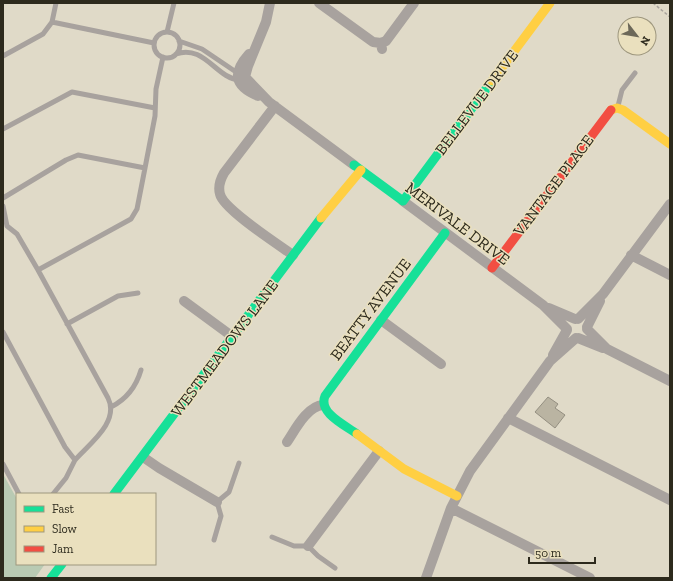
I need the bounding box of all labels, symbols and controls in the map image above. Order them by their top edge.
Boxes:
north arrow [617,16,657,56]
text: N [637,34,653,48]
street label: BELLEVUE DRIVE [431,46,522,159]
street label: VANTAGE PLACE [508,131,598,241]
street label: MERIVALE DRIVE [402,178,514,269]
street label: BEATTY AVENUE [326,255,415,364]
street label: WESTMEADOWS LANE [167,276,282,421]
legend [16,493,156,565]
text: Fast [52,502,75,516]
text: Slow [52,522,78,536]
scale bar [529,539,595,565]
text: Jam [52,542,74,556]
text: 50 m [535,546,562,560]

